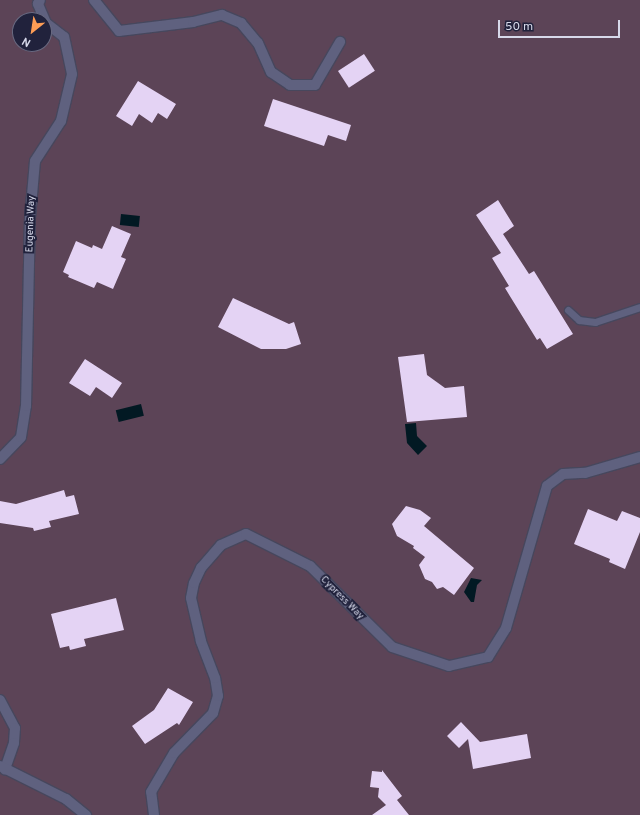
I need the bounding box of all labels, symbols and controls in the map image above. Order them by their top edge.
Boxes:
north arrow [12,12,52,52]
scale bar [500,12,622,38]
text: 50 m [505,19,533,35]
text: N [20,33,33,50]
street label: Eugenia Way [24,195,38,253]
street label: Cypress Way [318,574,366,622]

